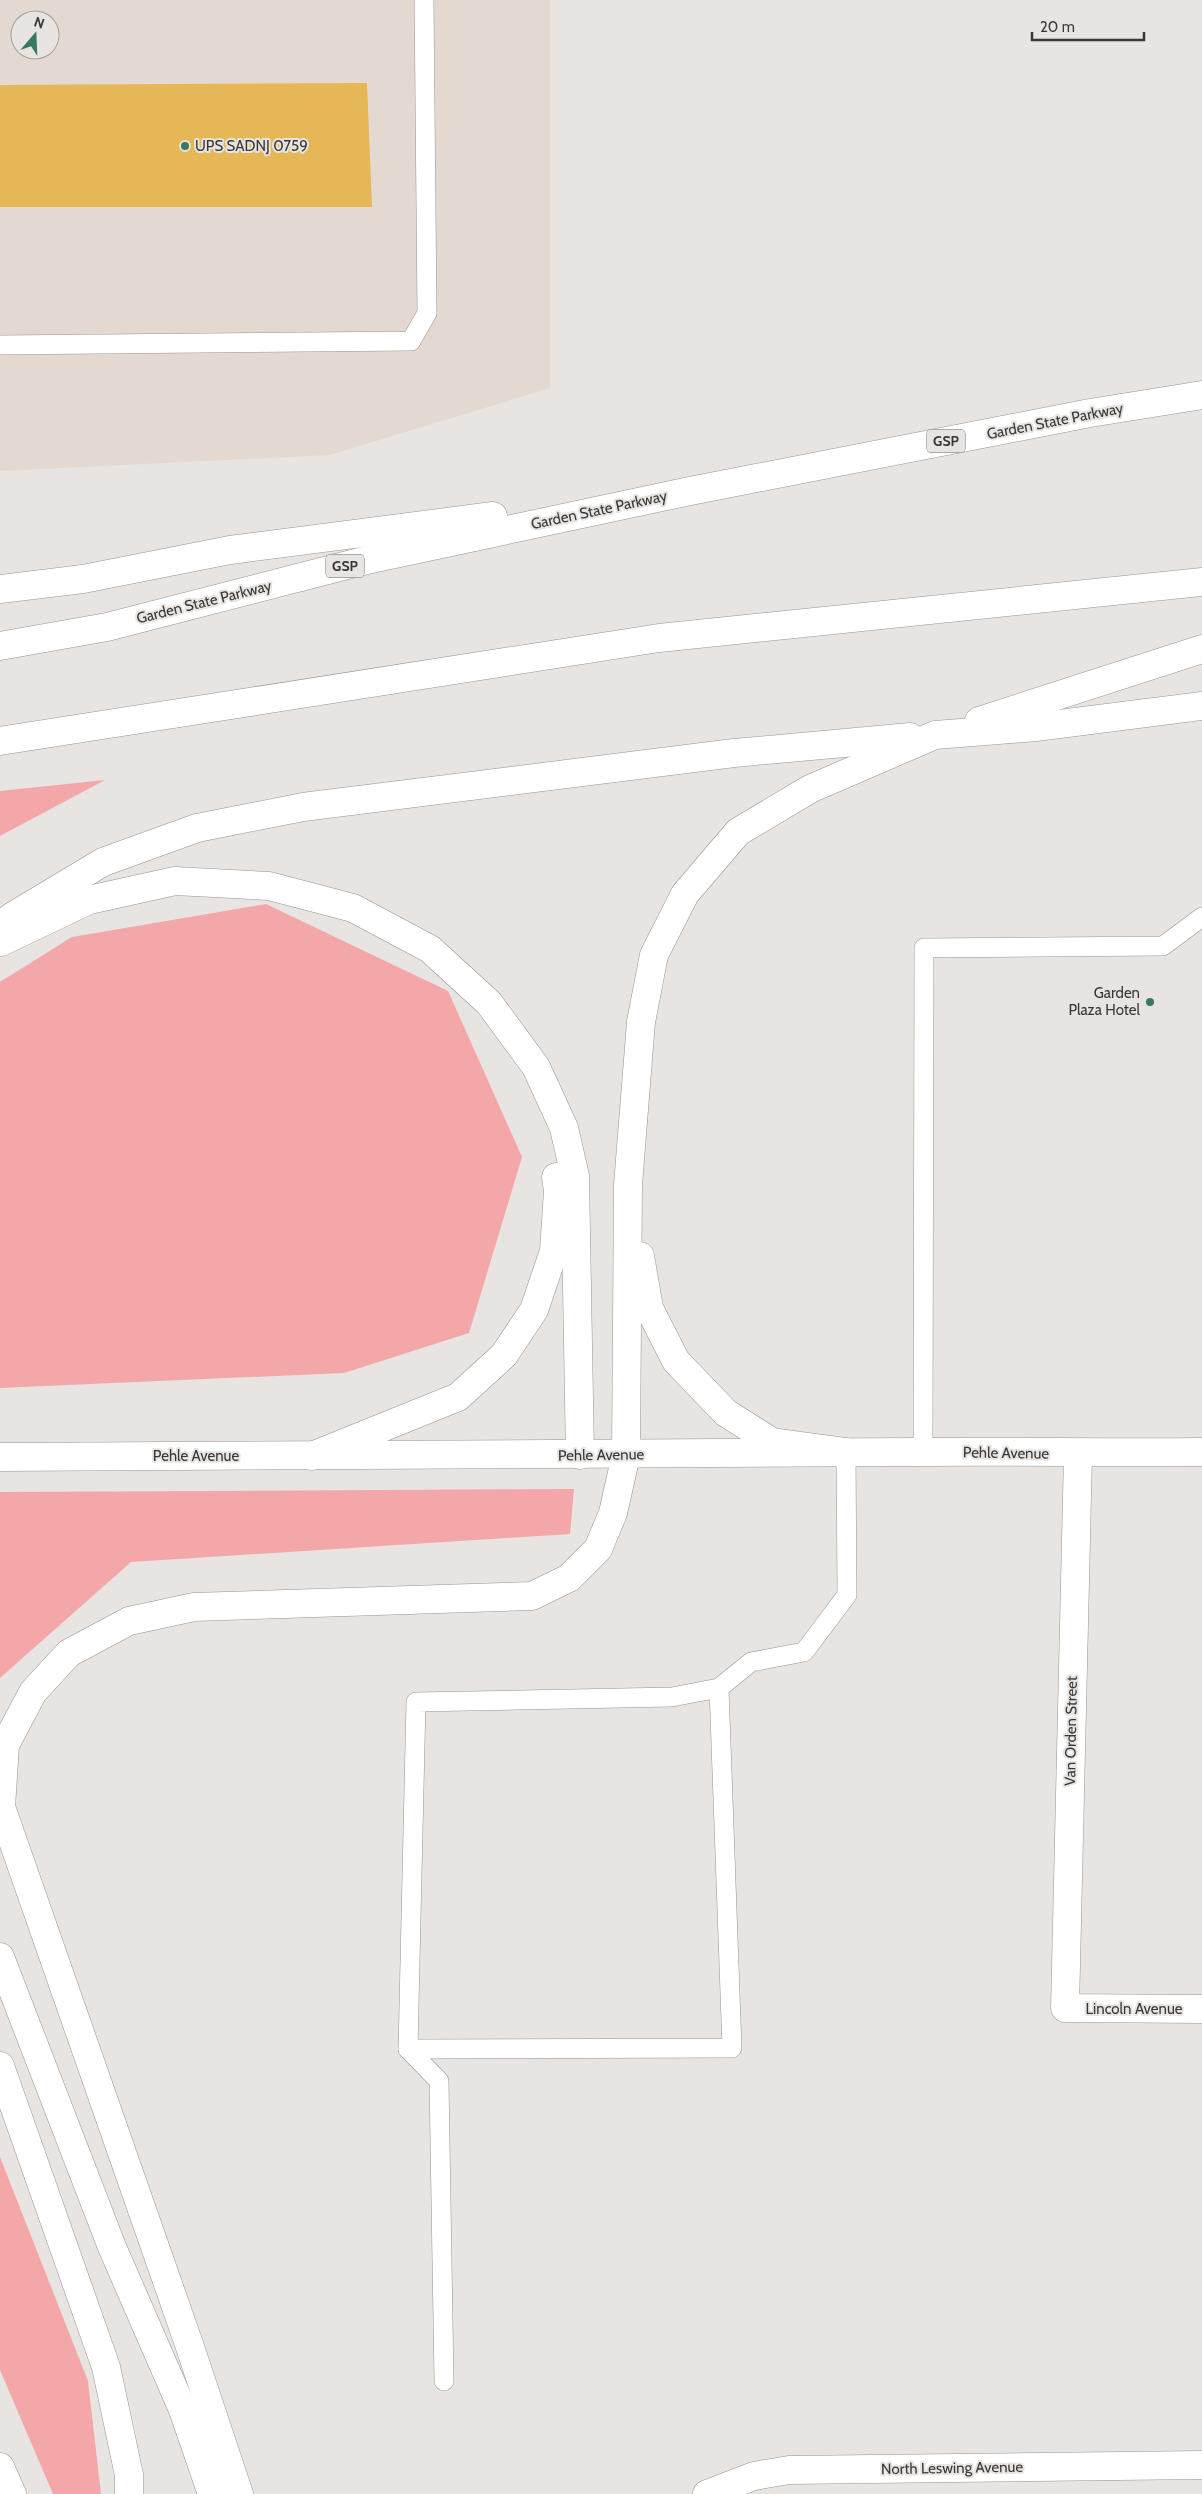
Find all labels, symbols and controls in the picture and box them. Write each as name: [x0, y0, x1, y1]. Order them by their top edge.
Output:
north arrow: [10, 10, 60, 60]
scale bar: [1032, 10, 1144, 42]
text: N: [32, 13, 47, 33]
text: 20 m: [1040, 18, 1075, 36]
place label: UPS SADNJ 0759: [195, 137, 308, 155]
marker: UPS SADNJ 0759: [179, 140, 191, 152]
street label: Garden State Parkway: [985, 399, 1125, 443]
road number: GSP: [927, 430, 965, 452]
street label: Garden State Parkway: [529, 487, 669, 533]
road number: GSP: [326, 554, 364, 578]
street label: Garden State Parkway: [135, 576, 274, 627]
place label: Garden Plaza Hotel: [1068, 984, 1140, 1019]
marker: Garden Plaza Hotel: [1144, 996, 1156, 1008]
street label: Pehle Avenue: [963, 1443, 1050, 1463]
street label: Pehle Avenue: [558, 1445, 645, 1465]
street label: Pehle Avenue: [153, 1447, 239, 1465]
street label: Van Orden Street: [1061, 1676, 1081, 1786]
street label: Lincoln Avenue: [1086, 2000, 1183, 2018]
street label: North Leswing Avenue: [881, 2458, 1023, 2478]

